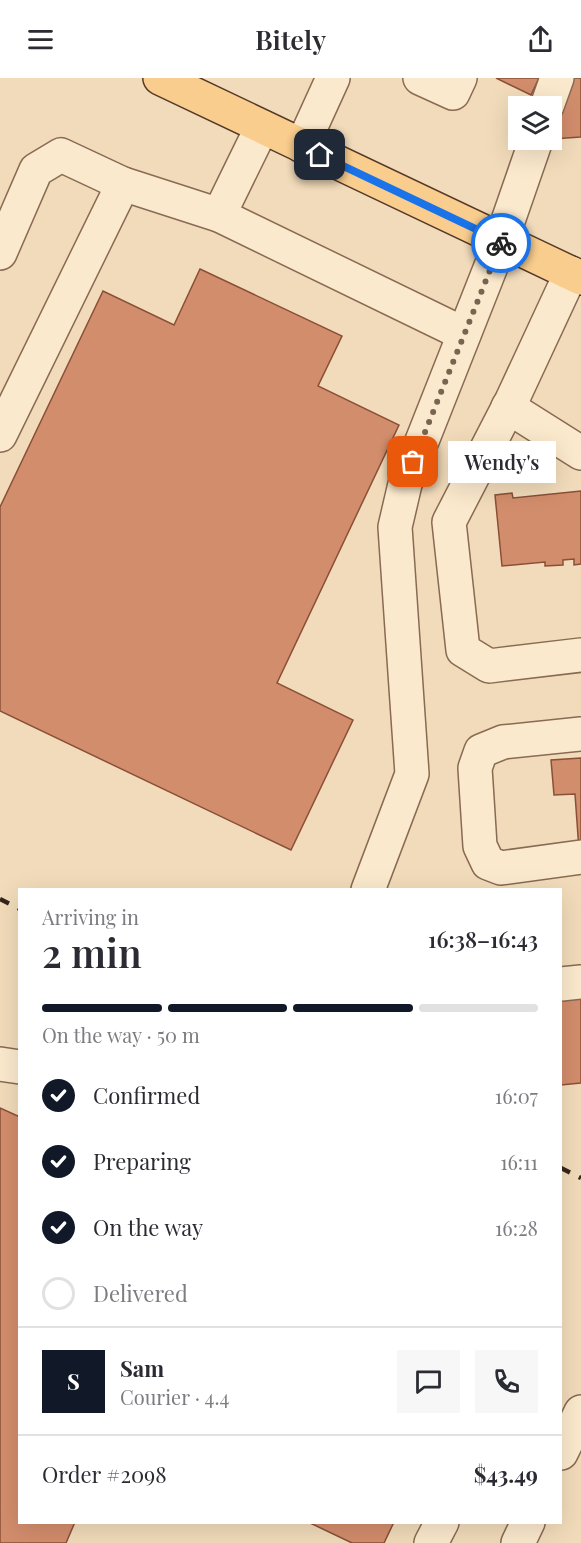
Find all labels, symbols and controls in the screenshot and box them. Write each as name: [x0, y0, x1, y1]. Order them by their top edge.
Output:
text: Bitely: [255, 21, 326, 57]
icon: menu: [24, 23, 57, 56]
icon: share: [524, 23, 557, 56]
map controls: [508, 96, 562, 150]
button: layers: [508, 96, 562, 150]
pin: [294, 129, 345, 180]
icon: home: [303, 138, 336, 171]
courier: [471, 213, 531, 273]
icon: bike: [485, 227, 518, 260]
pin: [387, 436, 438, 487]
callout: Wendy's: [449, 441, 557, 483]
icon: bag: [396, 445, 429, 478]
text: Wendy's: [465, 448, 539, 475]
text: Arriving in: [42, 903, 139, 930]
text: 16:38–16:43: [428, 924, 538, 954]
text: 2 min: [42, 926, 142, 978]
text: On the way · 50 m: [42, 1021, 200, 1048]
icon: check: [42, 1079, 75, 1112]
text: Confirmed: [93, 1080, 200, 1110]
text: 16:07: [495, 1082, 538, 1109]
icon: check: [42, 1145, 75, 1178]
text: Preparing: [93, 1146, 191, 1176]
text: 16:11: [500, 1148, 538, 1175]
icon: check: [42, 1211, 75, 1244]
text: On the way: [93, 1212, 203, 1242]
text: 16:28: [495, 1214, 538, 1241]
text: Delivered: [93, 1278, 188, 1308]
button: chat: [397, 1350, 460, 1413]
button: phone: [475, 1350, 538, 1413]
text: Sam: [120, 1353, 164, 1383]
text: S: [67, 1366, 80, 1396]
text: Courier · 4.4: [120, 1383, 229, 1410]
text: Order #2098: [42, 1459, 167, 1489]
text: $43.49: [474, 1459, 538, 1489]

